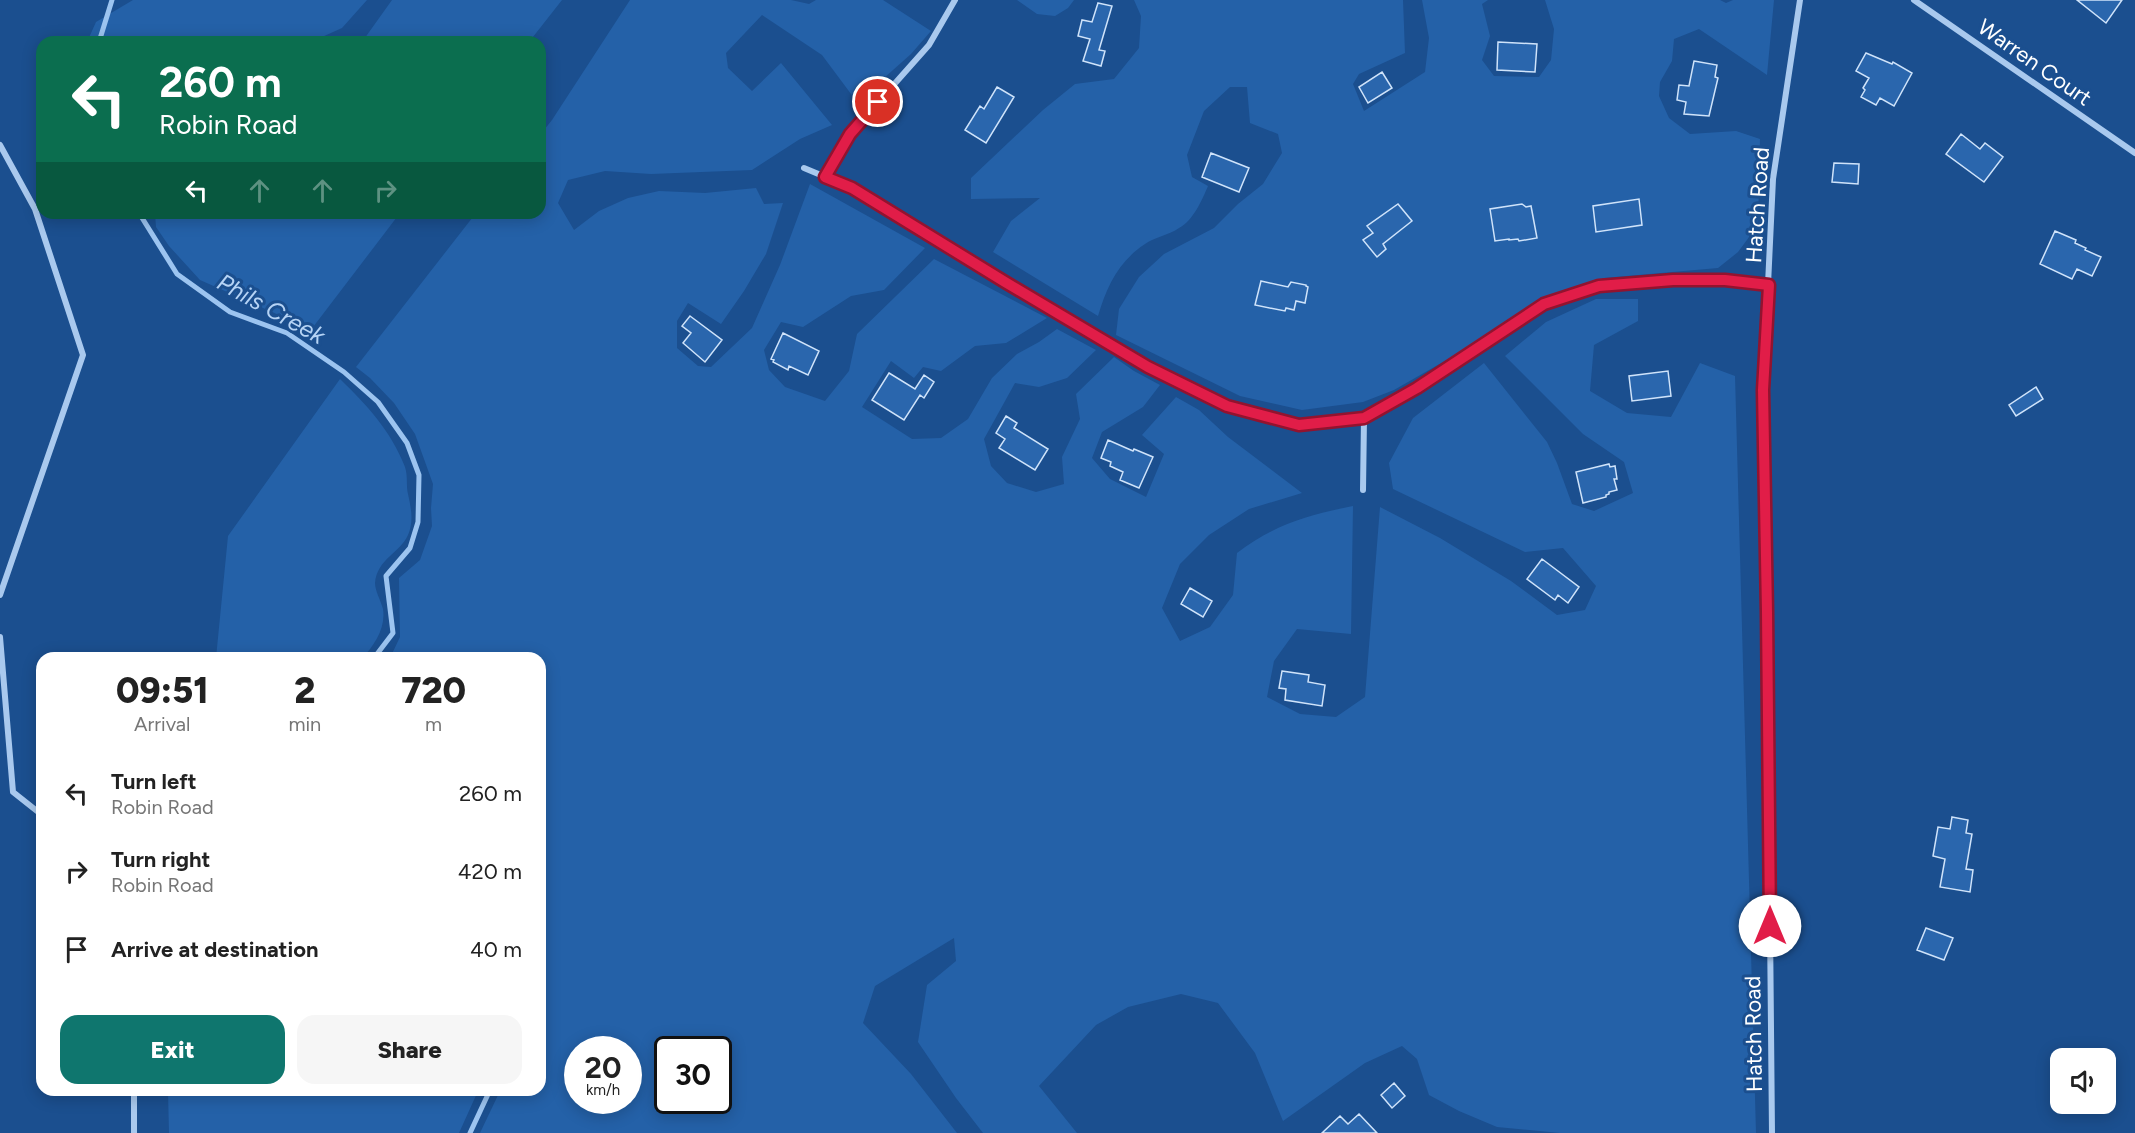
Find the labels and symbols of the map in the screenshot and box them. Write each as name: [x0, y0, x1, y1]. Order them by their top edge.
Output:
street label: Warren Court: [1973, 13, 2097, 112]
pin: [852, 76, 903, 127]
street label: Hatch Road: [1740, 146, 1775, 264]
water label: Phils Creek: [212, 267, 331, 351]
position arrow: [1738, 894, 1802, 958]
street label: Hatch Road: [1739, 976, 1768, 1092]
speed limit sign: 30: [654, 1036, 732, 1114]

